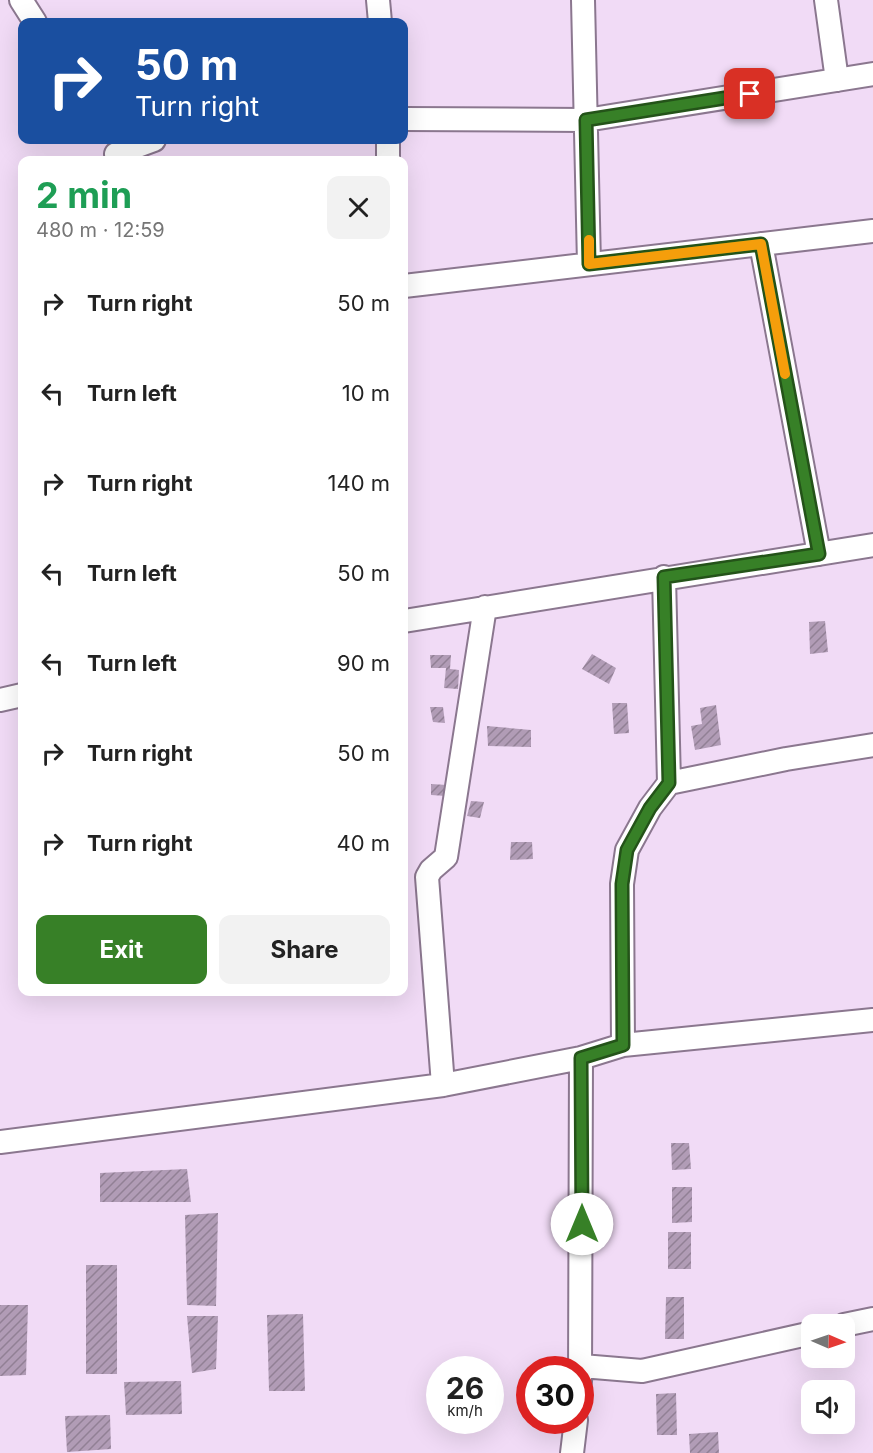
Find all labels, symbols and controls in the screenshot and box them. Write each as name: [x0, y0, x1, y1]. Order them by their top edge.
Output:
text: 50 m: [135, 39, 238, 90]
icon: right: [36, 42, 114, 120]
pin: [724, 68, 775, 119]
icon: arrive: [733, 77, 766, 110]
text: Turn right: [135, 90, 259, 123]
text: 2 min: [36, 173, 132, 217]
button: close: [327, 176, 390, 239]
text: 480 m · 12:59: [36, 218, 165, 242]
icon: right: [36, 287, 69, 320]
text: Turn right: [87, 290, 193, 316]
text: 50 m: [337, 290, 390, 316]
icon: left: [36, 377, 69, 410]
text: Turn left: [87, 380, 177, 406]
text: 10 m: [342, 380, 390, 406]
icon: right: [36, 467, 69, 500]
text: Turn right: [87, 470, 193, 496]
text: 140 m: [328, 470, 390, 496]
icon: left: [36, 557, 69, 590]
text: Turn left: [87, 560, 177, 586]
text: 50 m: [337, 560, 390, 586]
icon: left: [36, 647, 69, 680]
text: Turn left: [87, 650, 177, 676]
text: 90 m: [337, 650, 390, 676]
icon: right: [36, 737, 69, 770]
text: Turn right: [87, 740, 193, 766]
text: 50 m: [337, 740, 390, 766]
icon: right: [36, 827, 69, 860]
text: Turn right: [87, 830, 193, 856]
text: 40 m: [336, 830, 390, 856]
button: Exit: [36, 915, 207, 984]
button: Share: [219, 915, 390, 984]
position arrow: [550, 1192, 614, 1256]
north arrow: [801, 1314, 855, 1368]
map controls: [801, 1314, 855, 1434]
speed limit sign: 30: [516, 1356, 594, 1434]
text: 26: [446, 1370, 484, 1406]
button: sound: [801, 1380, 855, 1434]
text: km/h: [447, 1401, 483, 1420]

